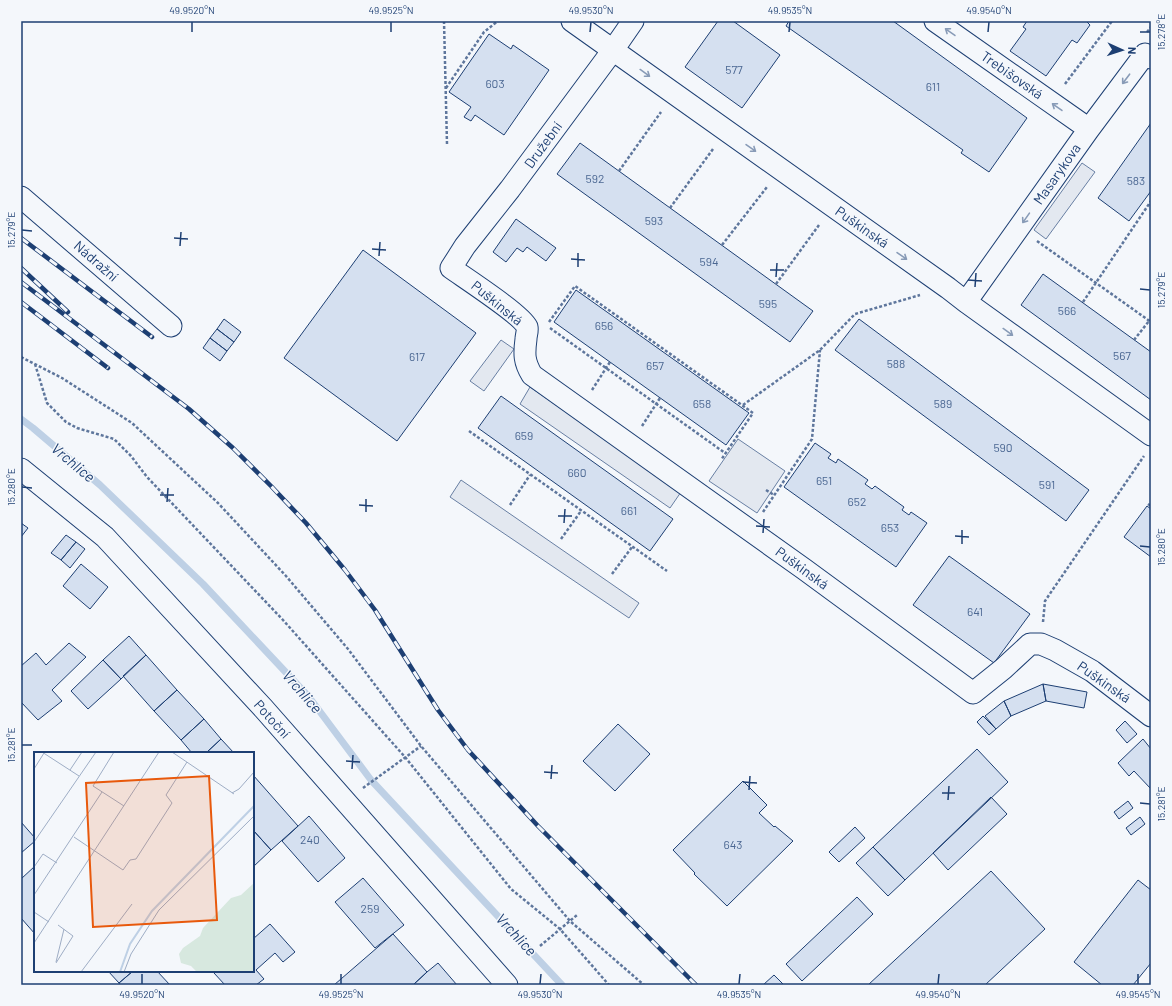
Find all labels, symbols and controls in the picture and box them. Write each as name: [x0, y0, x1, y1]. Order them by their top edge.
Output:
text: 49.9520°N: [169, 4, 215, 16]
text: 49.9525°N: [369, 4, 413, 16]
text: 49.9530°N: [568, 4, 614, 16]
text: 49.9535°N: [768, 4, 812, 16]
text: 49.9540°N: [966, 4, 1012, 16]
text: 15.278°E: [1155, 14, 1167, 50]
one-way arrow: [945, 28, 956, 36]
north arrow: [1102, 30, 1142, 70]
street label: Trebišovská: [978, 47, 1047, 102]
text: N: [1126, 47, 1139, 55]
house number: 577: [725, 62, 743, 76]
one-way arrow: [639, 69, 650, 77]
one-way arrow: [1122, 73, 1130, 84]
house number: 603: [485, 76, 505, 90]
house number: 611: [926, 79, 940, 93]
one-way arrow: [1052, 103, 1063, 111]
street label: Družební: [520, 118, 565, 171]
street label: Masarykova: [1029, 140, 1084, 208]
one-way arrow: [745, 144, 756, 152]
house number: 592: [586, 171, 604, 185]
house number: 583: [1127, 173, 1145, 187]
street label: Puškinská: [832, 202, 892, 251]
text: 15.279°E: [5, 212, 17, 248]
one-way arrow: [1022, 212, 1030, 223]
house number: 593: [645, 213, 663, 227]
street label: Nádražní: [71, 237, 122, 284]
one-way arrow: [897, 252, 908, 260]
house number: 594: [699, 254, 719, 268]
text: 15.279°E: [1155, 272, 1167, 308]
street label: Puškinská: [468, 277, 527, 329]
house number: 595: [759, 296, 777, 310]
house number: 566: [1058, 303, 1076, 317]
house number: 656: [595, 318, 613, 332]
one-way arrow: [1002, 328, 1013, 336]
house number: 567: [1113, 348, 1131, 362]
house number: 617: [409, 349, 425, 363]
house number: 588: [887, 356, 905, 370]
house number: 657: [646, 358, 664, 372]
house number: 658: [693, 396, 711, 410]
house number: 589: [934, 396, 952, 410]
house number: 659: [515, 428, 533, 442]
water label: Vrchlice: [48, 439, 99, 486]
house number: 590: [993, 440, 1013, 454]
house number: 660: [567, 465, 587, 479]
text: 15.280°E: [5, 468, 17, 506]
house number: 651: [816, 473, 832, 487]
house number: 591: [1039, 477, 1055, 491]
house number: 652: [848, 494, 866, 508]
house number: 661: [621, 503, 637, 517]
house number: 653: [881, 520, 899, 534]
text: 15.280°E: [1155, 528, 1167, 566]
street label: Puškinská: [772, 543, 832, 593]
house number: 641: [967, 604, 983, 618]
street label: Puškinská: [1074, 657, 1134, 706]
water label: Vrchlice: [279, 666, 327, 717]
street label: Potoční: [251, 696, 294, 741]
text: 15.281°E: [5, 727, 17, 763]
inset map: [34, 752, 254, 972]
text: 15.281°E: [1155, 786, 1167, 822]
house number: 240: [300, 832, 320, 846]
house number: 643: [724, 837, 742, 851]
house number: 259: [361, 901, 379, 915]
water label: Vrchlice: [493, 909, 541, 959]
text: 49.9520°N: [119, 988, 165, 1000]
text: 49.9525°N: [319, 988, 363, 1000]
text: 49.9530°N: [517, 988, 563, 1000]
text: 49.9535°N: [717, 988, 761, 1000]
text: 49.9540°N: [915, 988, 961, 1000]
text: 49.9545°N: [1115, 988, 1161, 1000]

